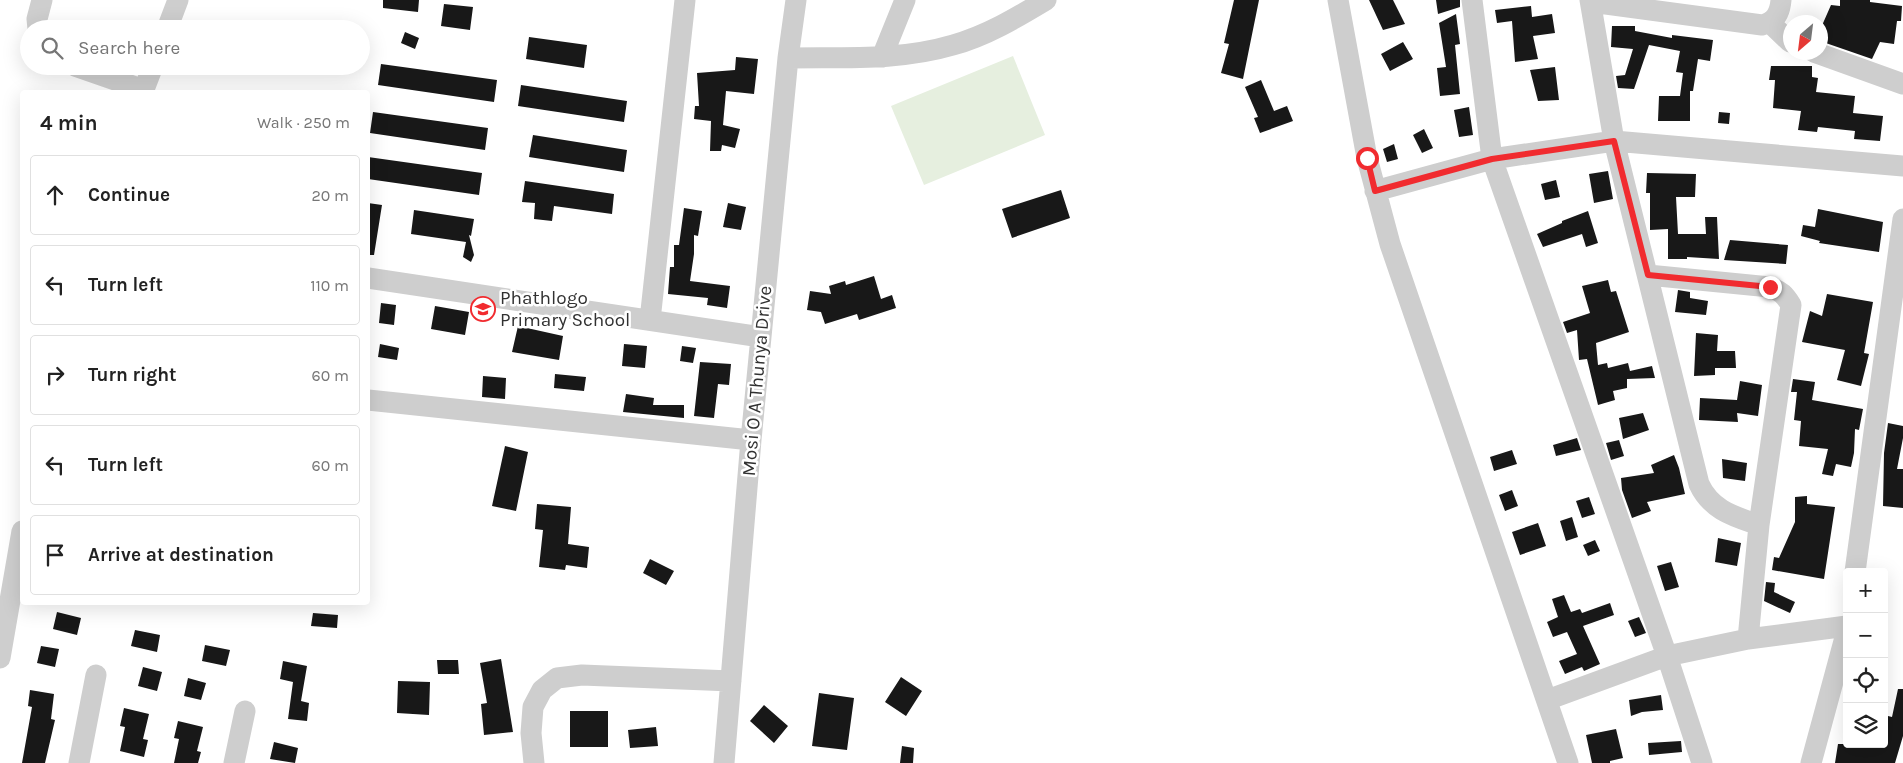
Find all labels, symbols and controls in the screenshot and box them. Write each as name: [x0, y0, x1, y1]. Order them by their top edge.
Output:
north arrow: [1783, 15, 1828, 60]
search box: [20, 20, 370, 75]
icon: search: [38, 34, 66, 62]
text: Search here: [78, 37, 180, 59]
text: 4 min: [40, 111, 98, 135]
text: Walk · 250 m: [257, 113, 350, 132]
route start: [1356, 147, 1379, 170]
icon: ahead: [41, 181, 69, 209]
text: Continue: [88, 184, 170, 206]
text: 20 m: [311, 186, 349, 205]
icon: left: [41, 271, 69, 299]
text: Turn left: [88, 274, 163, 296]
text: 110 m: [310, 276, 349, 295]
route end: [1759, 276, 1782, 299]
street label: Mosi O A Thunya Drive: [738, 285, 776, 477]
place label: Phathlogo Primary School: [500, 287, 630, 331]
school or university icon: Phathlogo Primary School: [470, 296, 496, 322]
icon: right: [41, 361, 69, 389]
text: Turn right: [88, 364, 177, 386]
text: 60 m: [312, 366, 349, 385]
icon: left: [41, 451, 69, 479]
text: Turn left: [88, 454, 163, 476]
text: 60 m: [312, 456, 349, 475]
icon: arrive: [41, 541, 69, 569]
text: Arrive at destination: [88, 544, 274, 566]
map controls: [1843, 568, 1888, 748]
button: +: [1843, 568, 1888, 613]
button: −: [1843, 613, 1888, 658]
button: locate: [1843, 658, 1888, 703]
button: layers: [1843, 703, 1888, 748]

